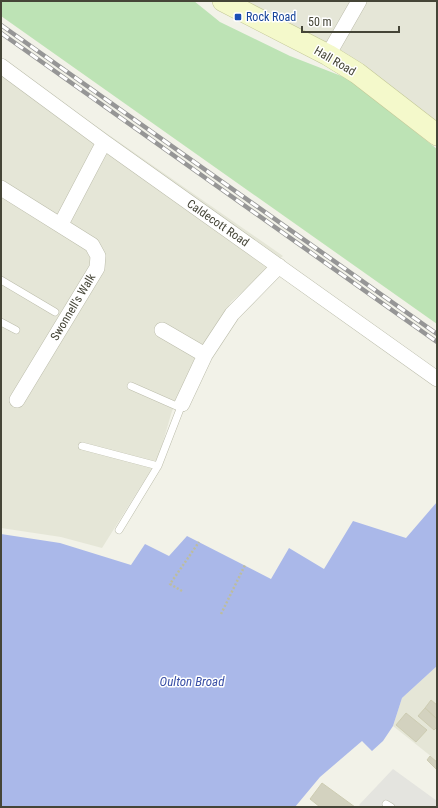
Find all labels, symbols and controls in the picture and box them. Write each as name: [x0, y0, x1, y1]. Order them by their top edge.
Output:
scale bar: [302, 8, 399, 34]
place label: Rock Road: [246, 10, 296, 24]
marker: Rock Road: [233, 12, 243, 22]
text: 50 m: [308, 15, 332, 29]
street label: Hall Road: [312, 44, 358, 78]
street label: Caldecott Road: [184, 197, 252, 250]
street label: Swonnell's Walk: [48, 271, 99, 343]
water label: Oulton Broad: [160, 674, 225, 689]

